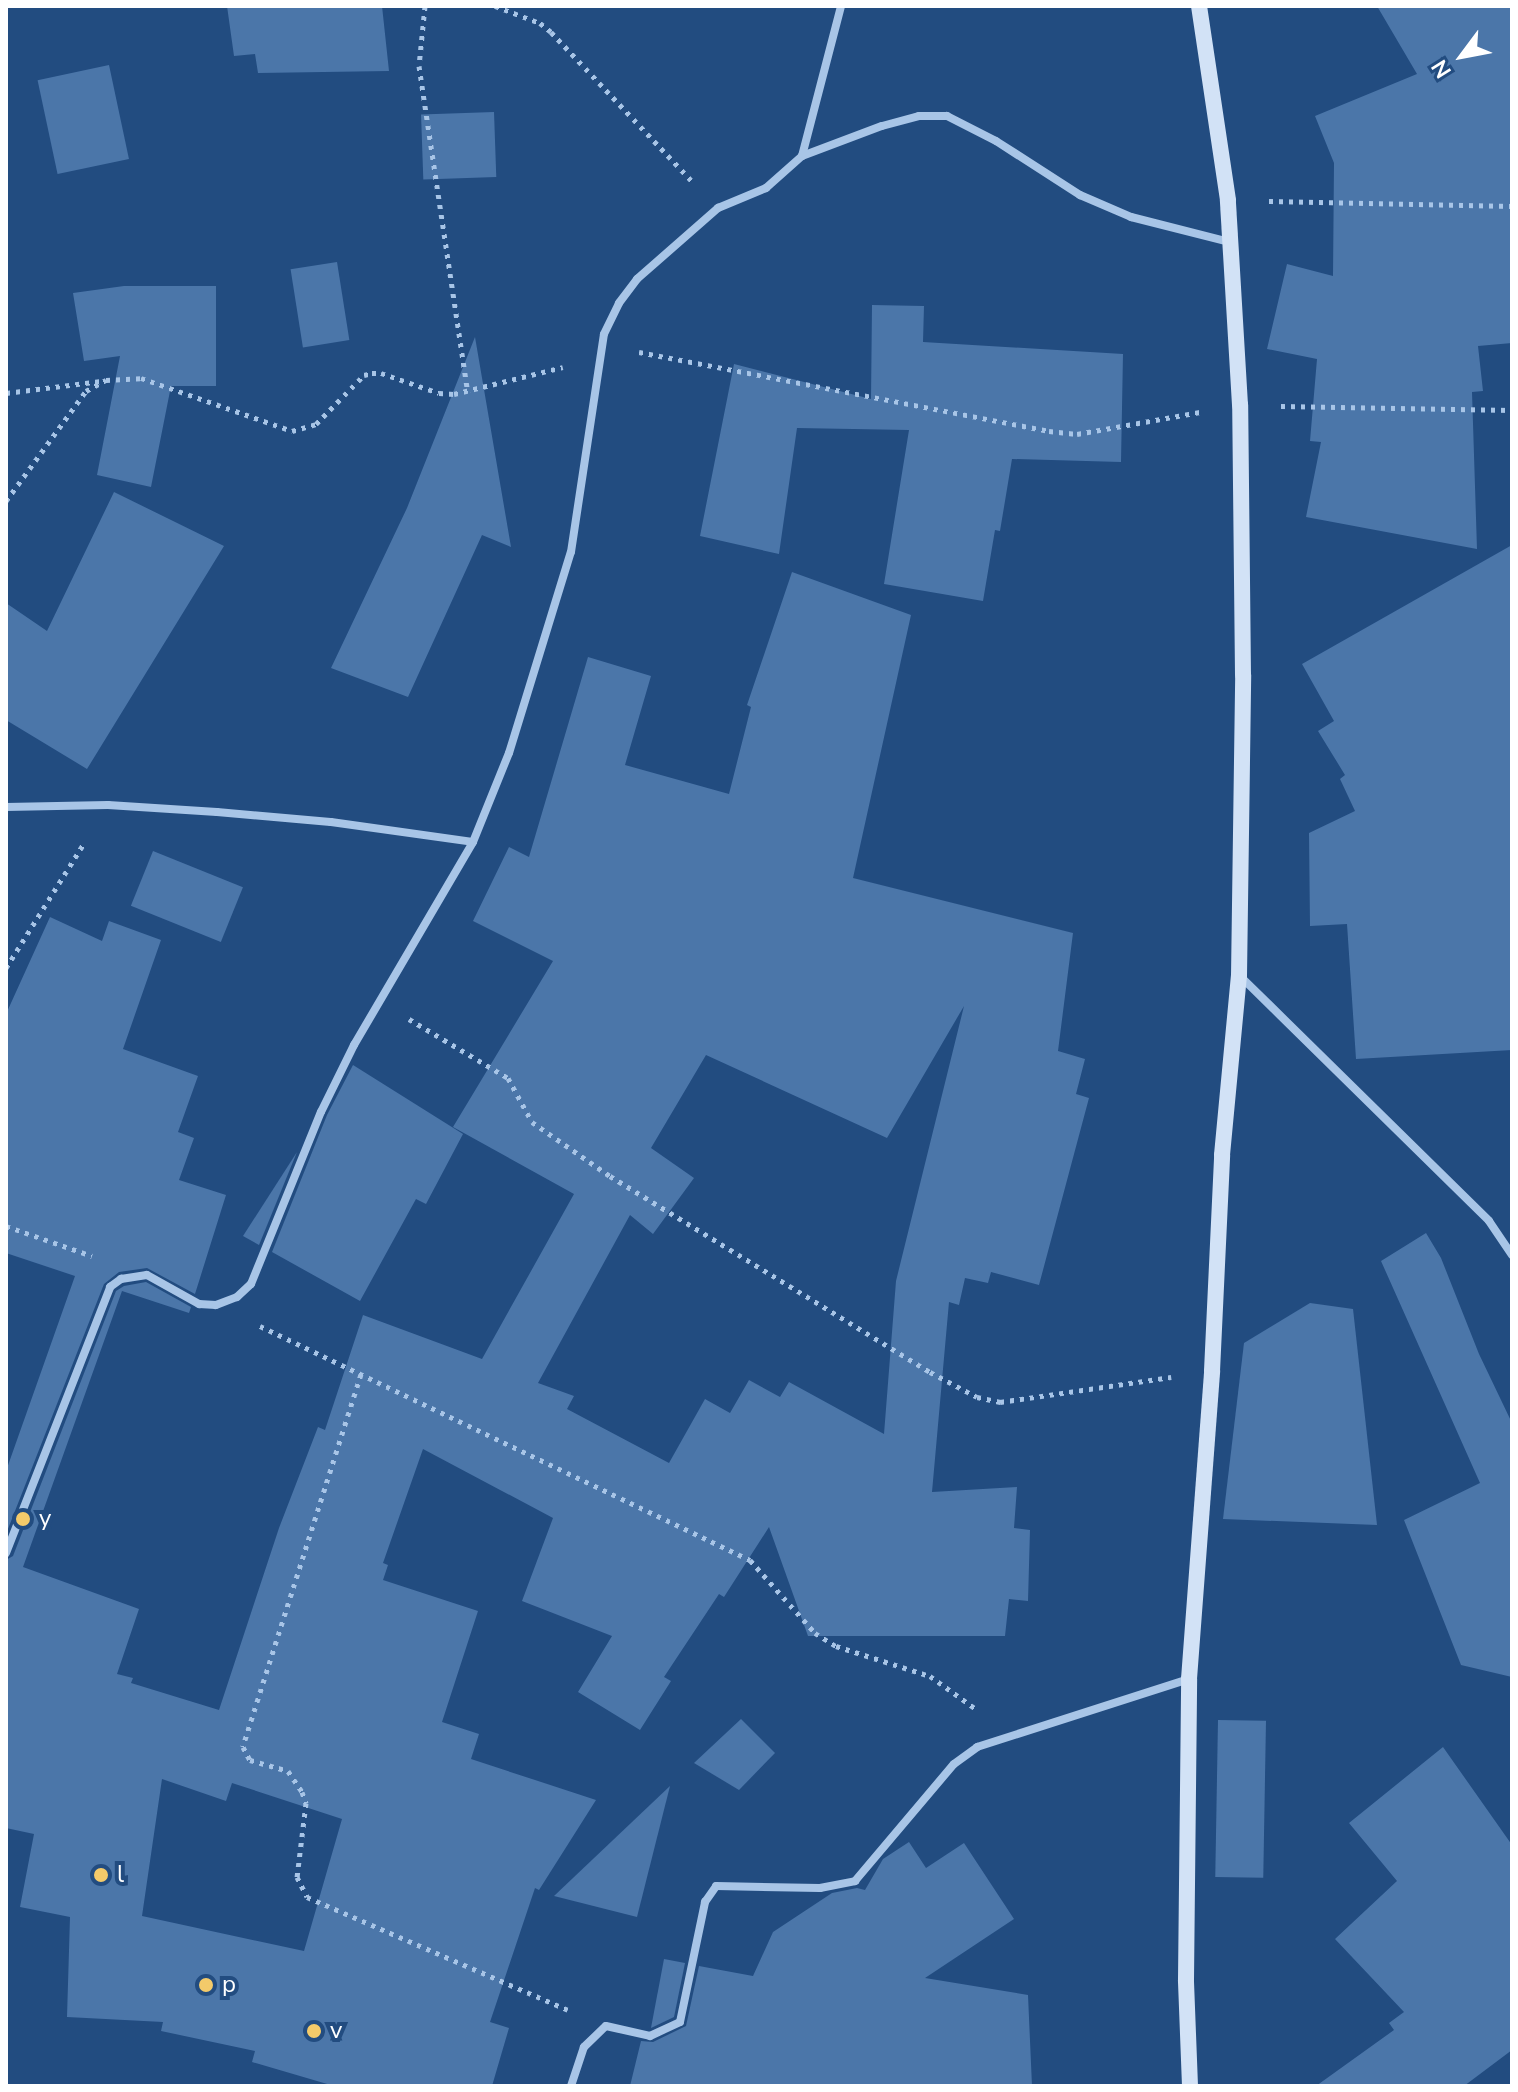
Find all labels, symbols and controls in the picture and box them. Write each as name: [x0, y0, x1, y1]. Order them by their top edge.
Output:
north arrow: [1422, 16, 1502, 96]
text: N: [1425, 54, 1459, 84]
place label: y: [39, 1505, 51, 1533]
marker: y: [14, 1510, 32, 1528]
place label: l: [117, 1861, 124, 1889]
marker: l: [92, 1866, 110, 1884]
place label: p: [222, 1971, 236, 1999]
marker: p: [197, 1976, 215, 1994]
place label: v: [330, 2017, 342, 2045]
marker: v: [305, 2022, 323, 2040]

